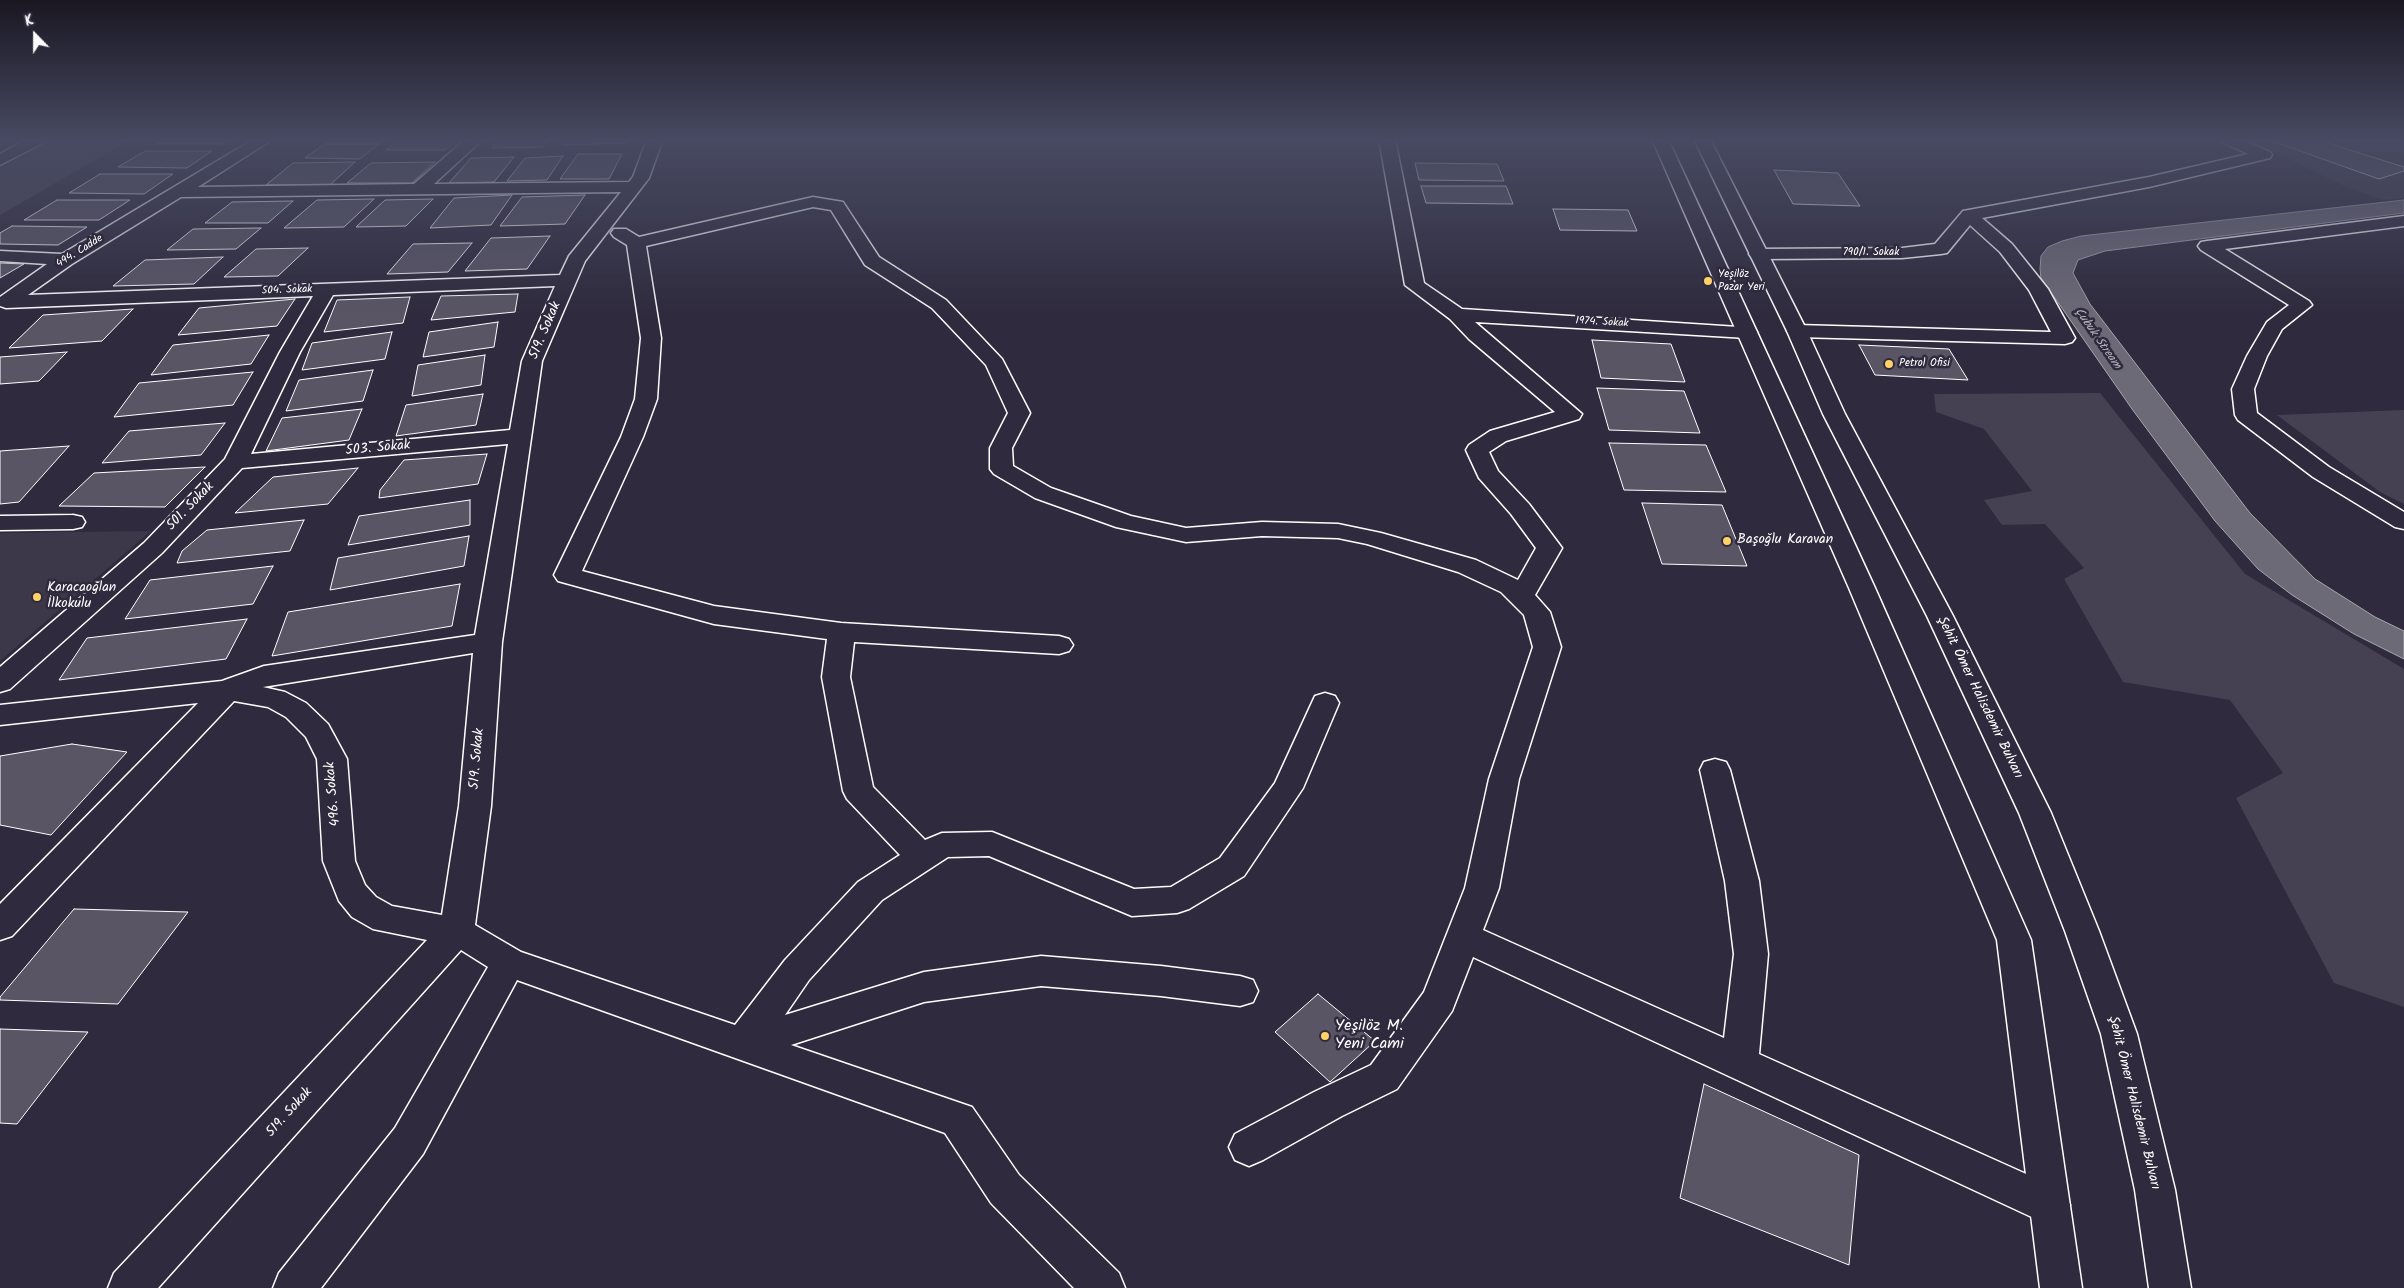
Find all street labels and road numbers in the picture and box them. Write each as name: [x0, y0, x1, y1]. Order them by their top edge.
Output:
street label: 494. Cadde: [54, 233, 106, 271]
street label: 790/1. Sokak: [1843, 246, 1899, 260]
street label: 504. Sokak: [261, 284, 313, 298]
street label: 519. Sokak: [526, 300, 566, 362]
street label: 1974. Sokak: [1575, 315, 1629, 331]
street label: 503. Sokak: [345, 438, 411, 460]
street label: 501. Sokak: [164, 479, 218, 535]
street label: Şehit Ömer Halisdemir Bulvarı: [1932, 614, 2026, 782]
street label: 519. Sokak: [467, 728, 489, 790]
street label: 496. Sokak: [323, 761, 345, 827]
street label: Şehit Ömer Halisdemir Bulvarı: [2103, 1014, 2163, 1192]
street label: 519. Sokak: [263, 1085, 317, 1141]

